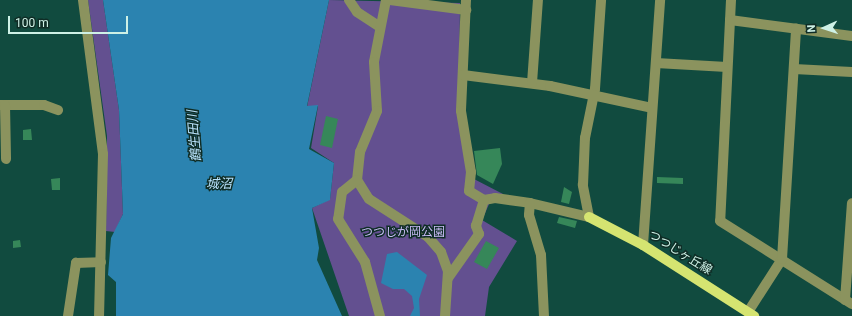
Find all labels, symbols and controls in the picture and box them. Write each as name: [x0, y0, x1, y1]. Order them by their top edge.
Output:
scale bar: [10, 8, 130, 34]
north arrow: [804, 8, 844, 48]
text: 100 m: [15, 16, 49, 30]
text: N: [805, 24, 818, 33]
water label: 鶴生田川: [185, 109, 205, 163]
water label: 城沼: [206, 176, 232, 192]
park label: つつじが岡公園: [361, 226, 445, 240]
street label: つつじヶ丘線: [646, 228, 714, 278]

